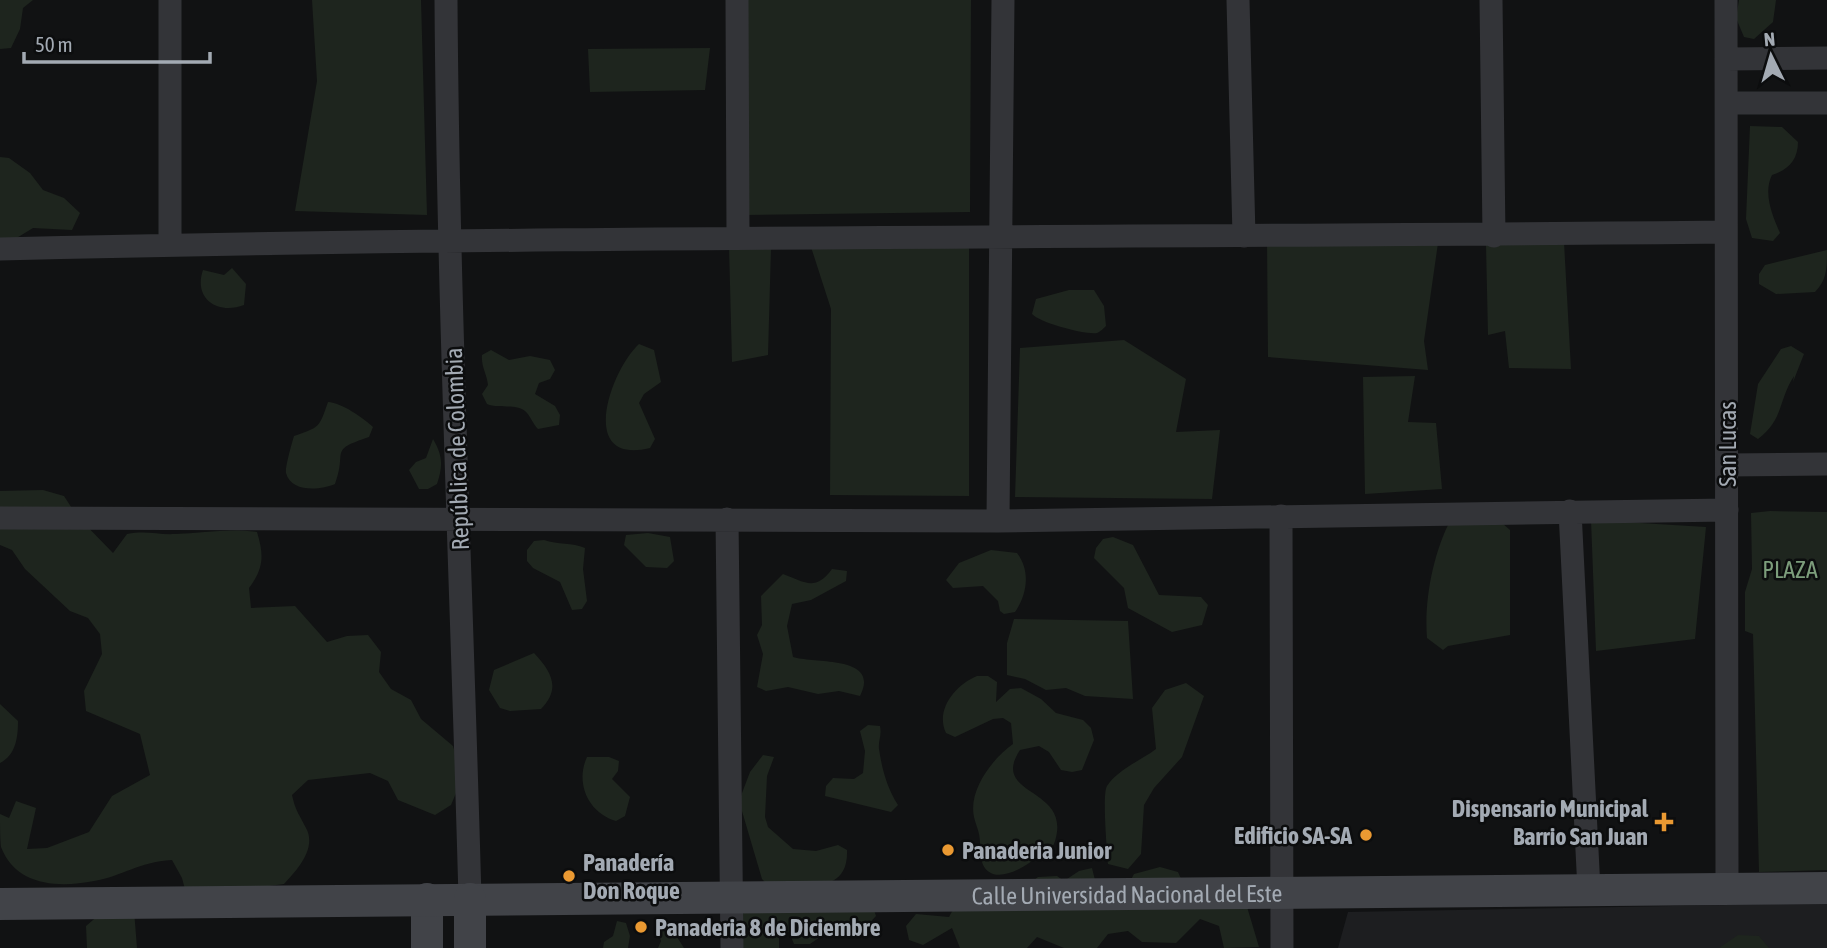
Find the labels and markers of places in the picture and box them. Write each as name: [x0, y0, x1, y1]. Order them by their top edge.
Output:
place label: Dispensario Municipal Barrio San Juan: [1452, 795, 1649, 850]
marker: Dispensario Municipal Barrio San Juan: [1654, 812, 1674, 832]
place label: Edificio SA-SA: [1234, 822, 1352, 849]
marker: Edificio SA-SA: [1358, 827, 1374, 843]
place label: Panaderia Junior: [962, 837, 1112, 864]
marker: Panaderia Junior: [940, 842, 956, 858]
place label: Panadería Don Roque: [583, 849, 680, 904]
marker: Panadería Don Roque: [561, 868, 577, 884]
place label: Panaderia 8 de Diciembre: [655, 914, 881, 941]
marker: Panaderia 8 de Diciembre: [633, 919, 649, 935]

